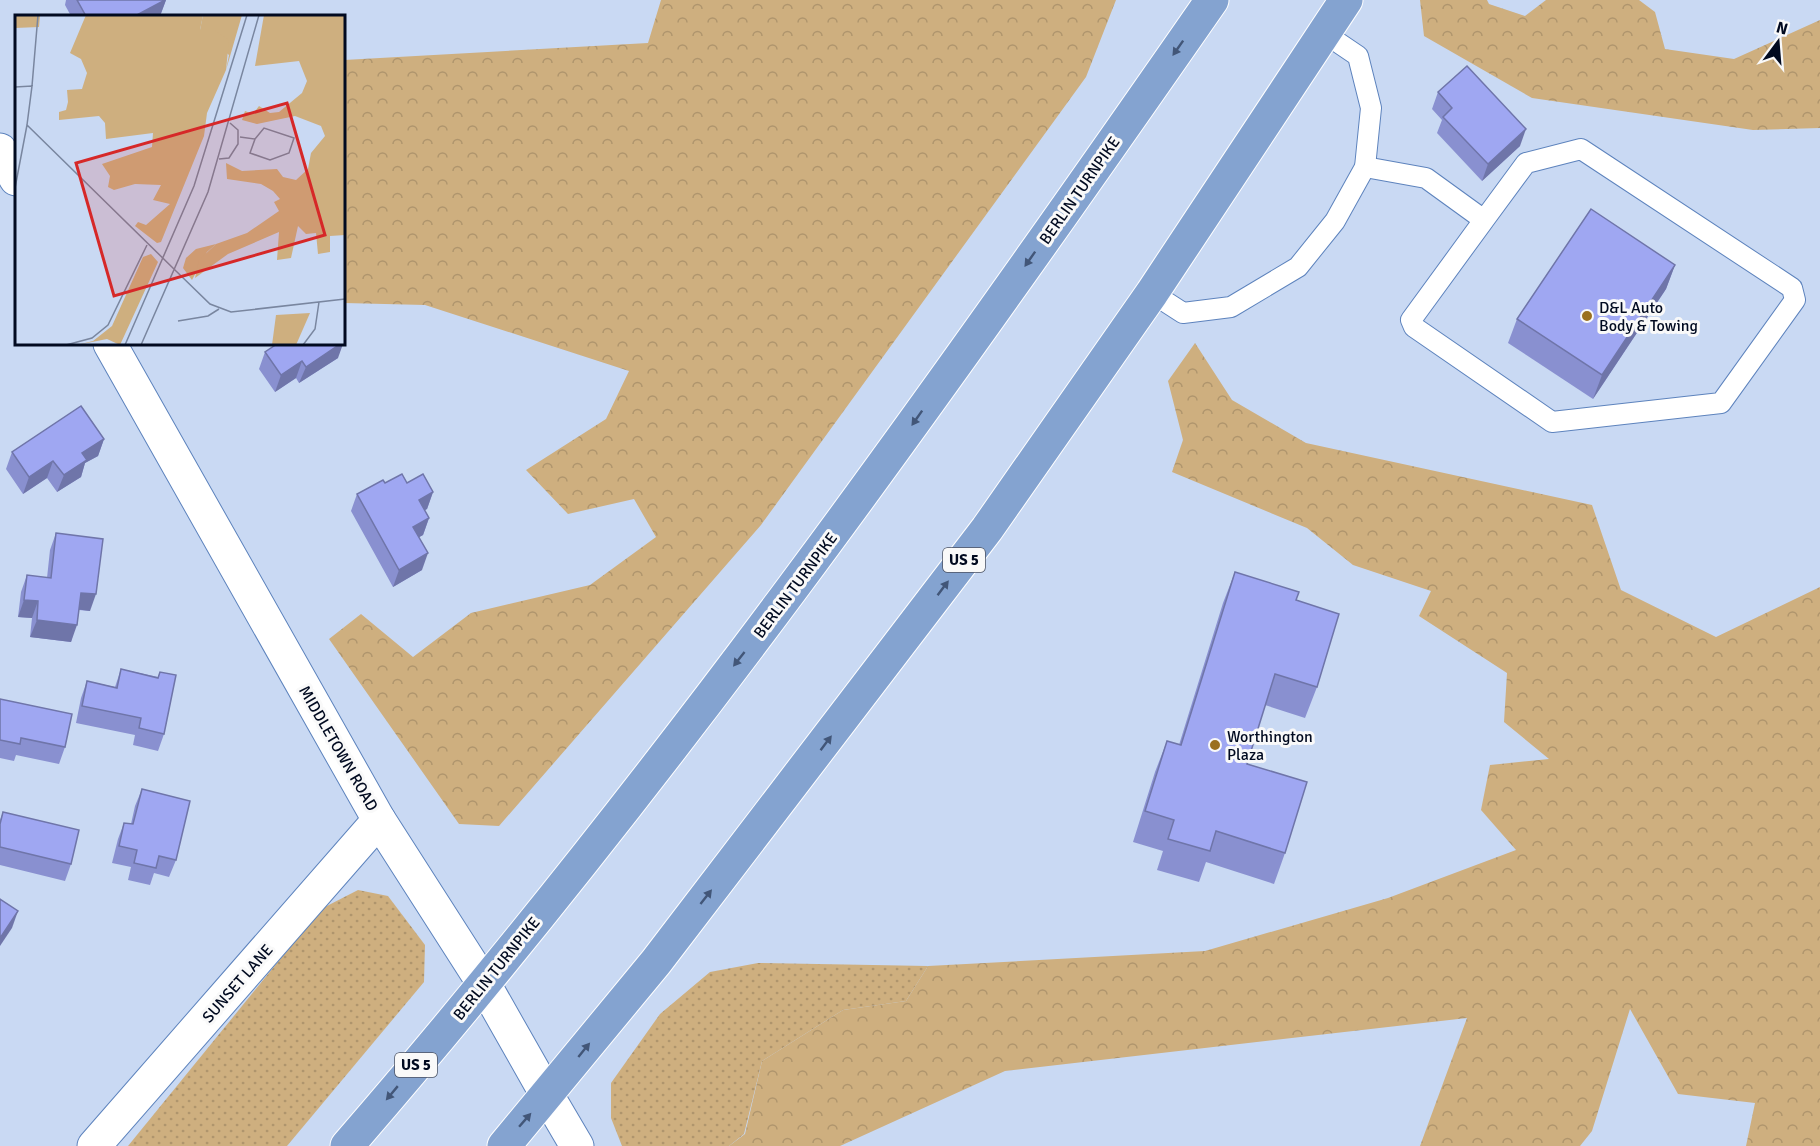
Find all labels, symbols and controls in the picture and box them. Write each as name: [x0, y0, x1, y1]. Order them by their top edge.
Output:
north arrow: [1748, 12, 1808, 72]
inset map: [15, 15, 345, 345]
text: N: [1774, 17, 1790, 40]
one-way arrow: [1173, 40, 1184, 56]
street label: BERLIN TURNPIKE: [1035, 133, 1124, 248]
one-way arrow: [1024, 251, 1036, 267]
place label: D&L Auto Body & Towing: [1599, 298, 1698, 336]
marker: D&L Auto Body & Towing: [1580, 309, 1594, 323]
one-way arrow: [912, 410, 923, 426]
street label: BERLIN TURNPIKE: [750, 529, 842, 642]
road number: US 5: [943, 548, 985, 572]
one-way arrow: [937, 580, 949, 595]
one-way arrow: [733, 652, 745, 667]
street label: MIDDLETOWN ROAD: [294, 682, 382, 815]
place label: Worthington Plaza: [1227, 727, 1313, 765]
one-way arrow: [819, 735, 832, 751]
marker: Worthington Plaza: [1208, 738, 1222, 752]
one-way arrow: [700, 890, 712, 905]
street label: BERLIN TURNPIKE: [449, 913, 545, 1024]
street label: SUNSET LANE: [198, 940, 277, 1027]
one-way arrow: [578, 1042, 590, 1057]
road number: US 5: [395, 1053, 437, 1077]
one-way arrow: [386, 1085, 399, 1101]
one-way arrow: [519, 1112, 532, 1128]

